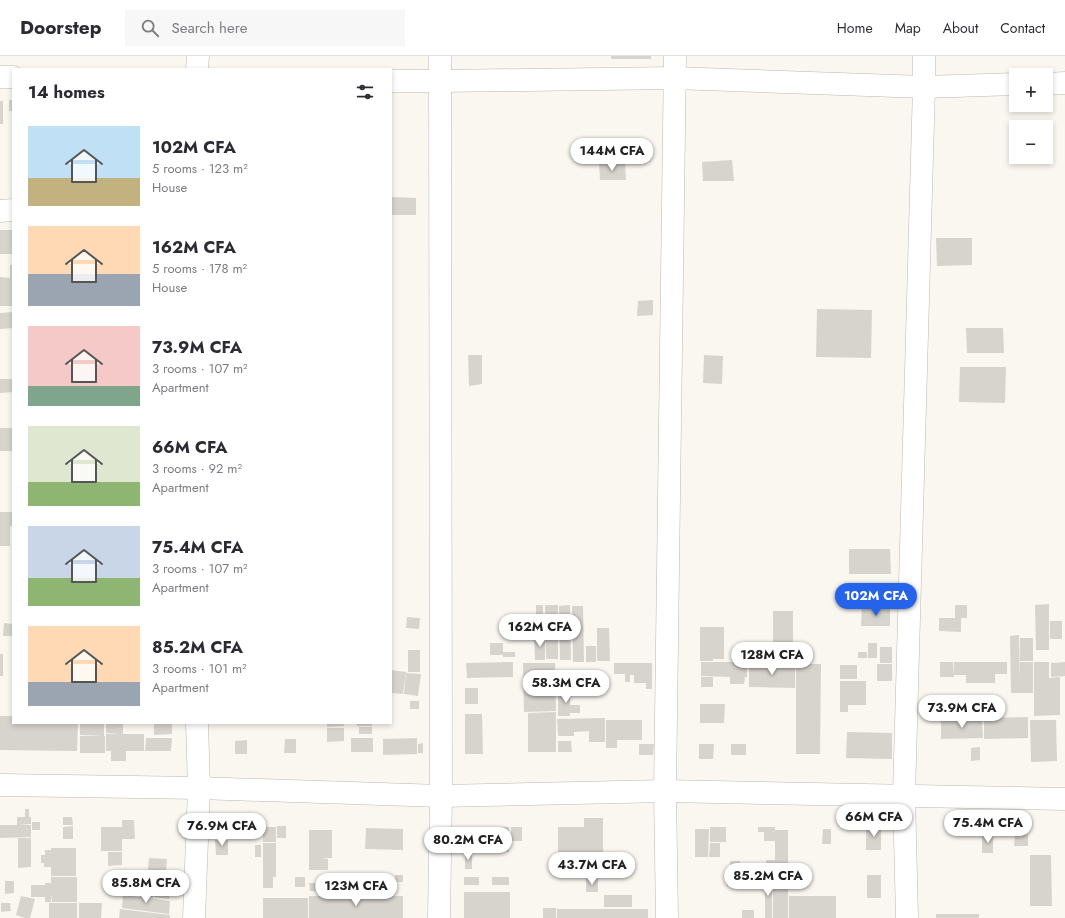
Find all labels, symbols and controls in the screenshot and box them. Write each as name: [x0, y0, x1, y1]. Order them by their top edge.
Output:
search box: [125, 10, 405, 46]
text: Doorstep: [20, 14, 101, 41]
icon: search: [139, 17, 161, 39]
text: Search here: [171, 17, 247, 39]
text: Home: [837, 18, 873, 38]
text: Map: [895, 18, 921, 38]
text: About: [943, 18, 978, 38]
text: Contact: [1000, 18, 1045, 38]
map controls: [1009, 68, 1053, 164]
button: +: [1009, 68, 1053, 112]
text: 14 homes: [28, 80, 105, 104]
icon: filters: [354, 81, 376, 103]
button: −: [1009, 120, 1053, 164]
text: 102M CFA: [152, 135, 236, 159]
pin: 144M CFA: [571, 138, 653, 172]
text: 144M CFA: [579, 141, 645, 160]
icon: home: [60, 142, 108, 190]
text: 5 rooms · 123 m²: [152, 159, 248, 178]
text: House: [152, 178, 187, 197]
text: 162M CFA: [152, 235, 236, 259]
icon: home: [60, 242, 108, 290]
text: 5 rooms · 178 m²: [152, 259, 247, 278]
text: House: [152, 278, 187, 297]
text: 73.9M CFA: [152, 335, 242, 359]
icon: home: [60, 342, 108, 390]
text: 3 rooms · 107 m²: [152, 359, 248, 378]
text: Apartment: [152, 378, 209, 397]
text: 66M CFA: [152, 435, 228, 459]
icon: home: [60, 442, 108, 490]
text: 3 rooms · 92 m²: [152, 459, 242, 478]
text: Apartment: [152, 478, 209, 497]
text: 75.4M CFA: [152, 535, 243, 559]
icon: home: [60, 542, 108, 590]
text: 3 rooms · 107 m²: [152, 559, 248, 578]
text: Apartment: [152, 578, 209, 597]
pin: 102M CFA: [835, 583, 917, 617]
text: 102M CFA: [844, 586, 908, 605]
pin: 162M CFA: [499, 614, 581, 648]
text: 162M CFA: [508, 617, 572, 636]
text: 85.2M CFA: [152, 635, 243, 659]
icon: home: [60, 642, 108, 690]
pin: 128M CFA: [731, 642, 813, 676]
text: 128M CFA: [740, 645, 804, 664]
text: 3 rooms · 101 m²: [152, 659, 247, 678]
pin: 58.3M CFA: [520, 670, 612, 704]
text: 58.3M CFA: [531, 673, 601, 692]
text: Apartment: [152, 678, 209, 697]
pin: 73.9M CFA: [916, 695, 1008, 729]
text: 73.9M CFA: [927, 698, 997, 717]
pin: 66M CFA: [837, 804, 911, 838]
text: 66M CFA: [845, 807, 903, 826]
pin: 75.4M CFA: [942, 810, 1034, 844]
pin: 76.9M CFA: [176, 813, 268, 847]
text: 75.4M CFA: [953, 813, 1023, 832]
text: 76.9M CFA: [187, 816, 257, 835]
pin: 80.2M CFA: [422, 827, 514, 861]
text: 80.2M CFA: [433, 830, 503, 849]
pin: 43.7M CFA: [546, 852, 638, 886]
text: 43.7M CFA: [557, 855, 627, 874]
pin: 85.2M CFA: [722, 863, 814, 897]
text: 85.2M CFA: [733, 866, 803, 885]
pin: 85.8M CFA: [100, 870, 192, 904]
text: 85.8M CFA: [111, 873, 181, 892]
pin: 123M CFA: [315, 873, 397, 907]
text: 123M CFA: [324, 876, 388, 895]

